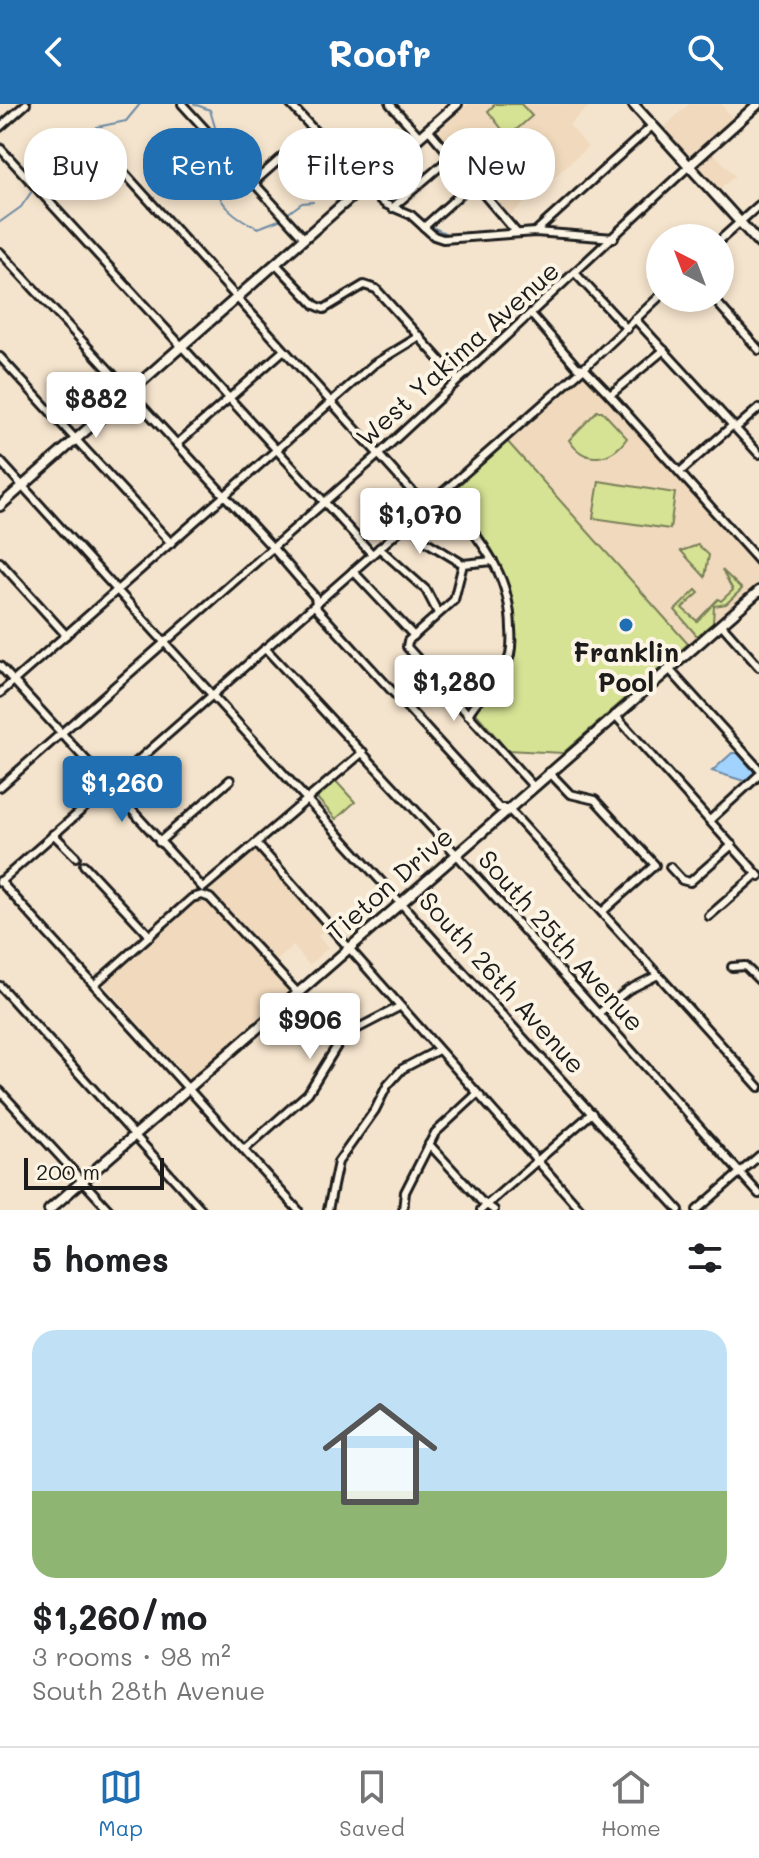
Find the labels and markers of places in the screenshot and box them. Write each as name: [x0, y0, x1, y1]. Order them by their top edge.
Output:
pin: $882: [49, 372, 143, 440]
pin: $1,070: [355, 488, 485, 556]
marker: Franklin Pool: [617, 616, 635, 634]
place label: Franklin Pool: [573, 635, 679, 699]
pin: $1,280: [389, 655, 519, 723]
pin: $1,260: [57, 756, 187, 824]
pin: $906: [263, 993, 357, 1061]

